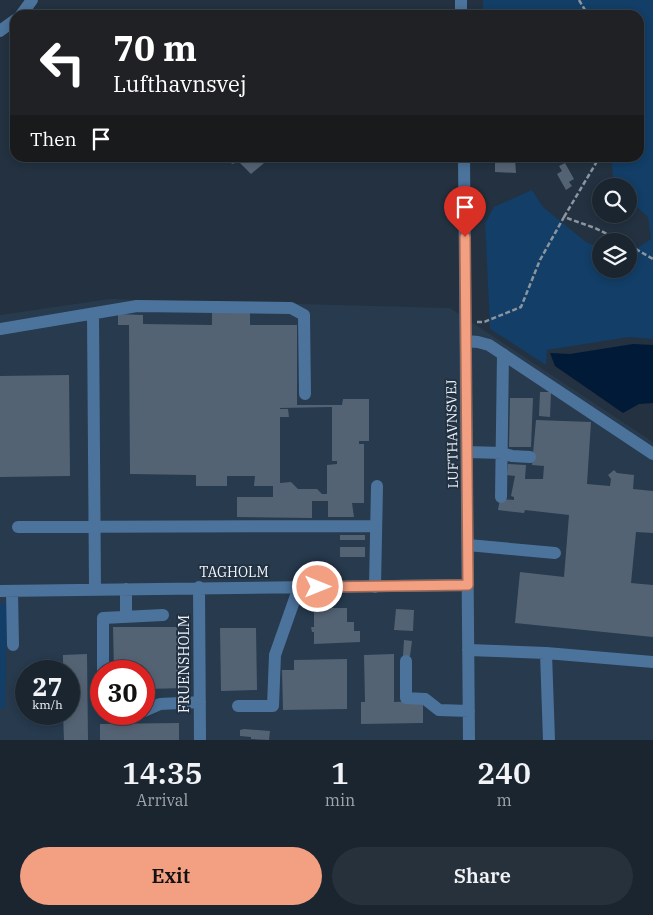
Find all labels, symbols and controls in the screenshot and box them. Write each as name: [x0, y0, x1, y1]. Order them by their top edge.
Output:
text: 70 m: [113, 25, 197, 71]
icon: left: [30, 30, 95, 95]
text: Lufthavnsvej: [113, 69, 247, 98]
icon: arrive: [87, 125, 115, 153]
text: Then: [30, 127, 77, 151]
map controls: [592, 178, 637, 278]
button: search: [592, 178, 637, 223]
pin: [444, 186, 486, 237]
icon: arrive: [451, 193, 479, 221]
button: layers: [592, 233, 637, 278]
street label: LUFTHAVNSVEJ: [442, 379, 462, 489]
position arrow: [291, 560, 343, 612]
street label: TAGHOLM: [199, 563, 269, 581]
street label: FRUENSHOLM: [175, 615, 193, 713]
speed limit sign: 30: [90, 660, 155, 725]
text: 27: [32, 670, 63, 703]
text: km/h: [32, 697, 63, 712]
text: 14:35: [122, 753, 203, 792]
text: 1: [331, 753, 349, 792]
text: 240: [477, 753, 531, 792]
text: Arrival: [136, 790, 188, 810]
text: min: [325, 790, 355, 810]
text: m: [496, 790, 512, 810]
button: Exit: [20, 847, 322, 905]
button: Share: [332, 847, 633, 905]

